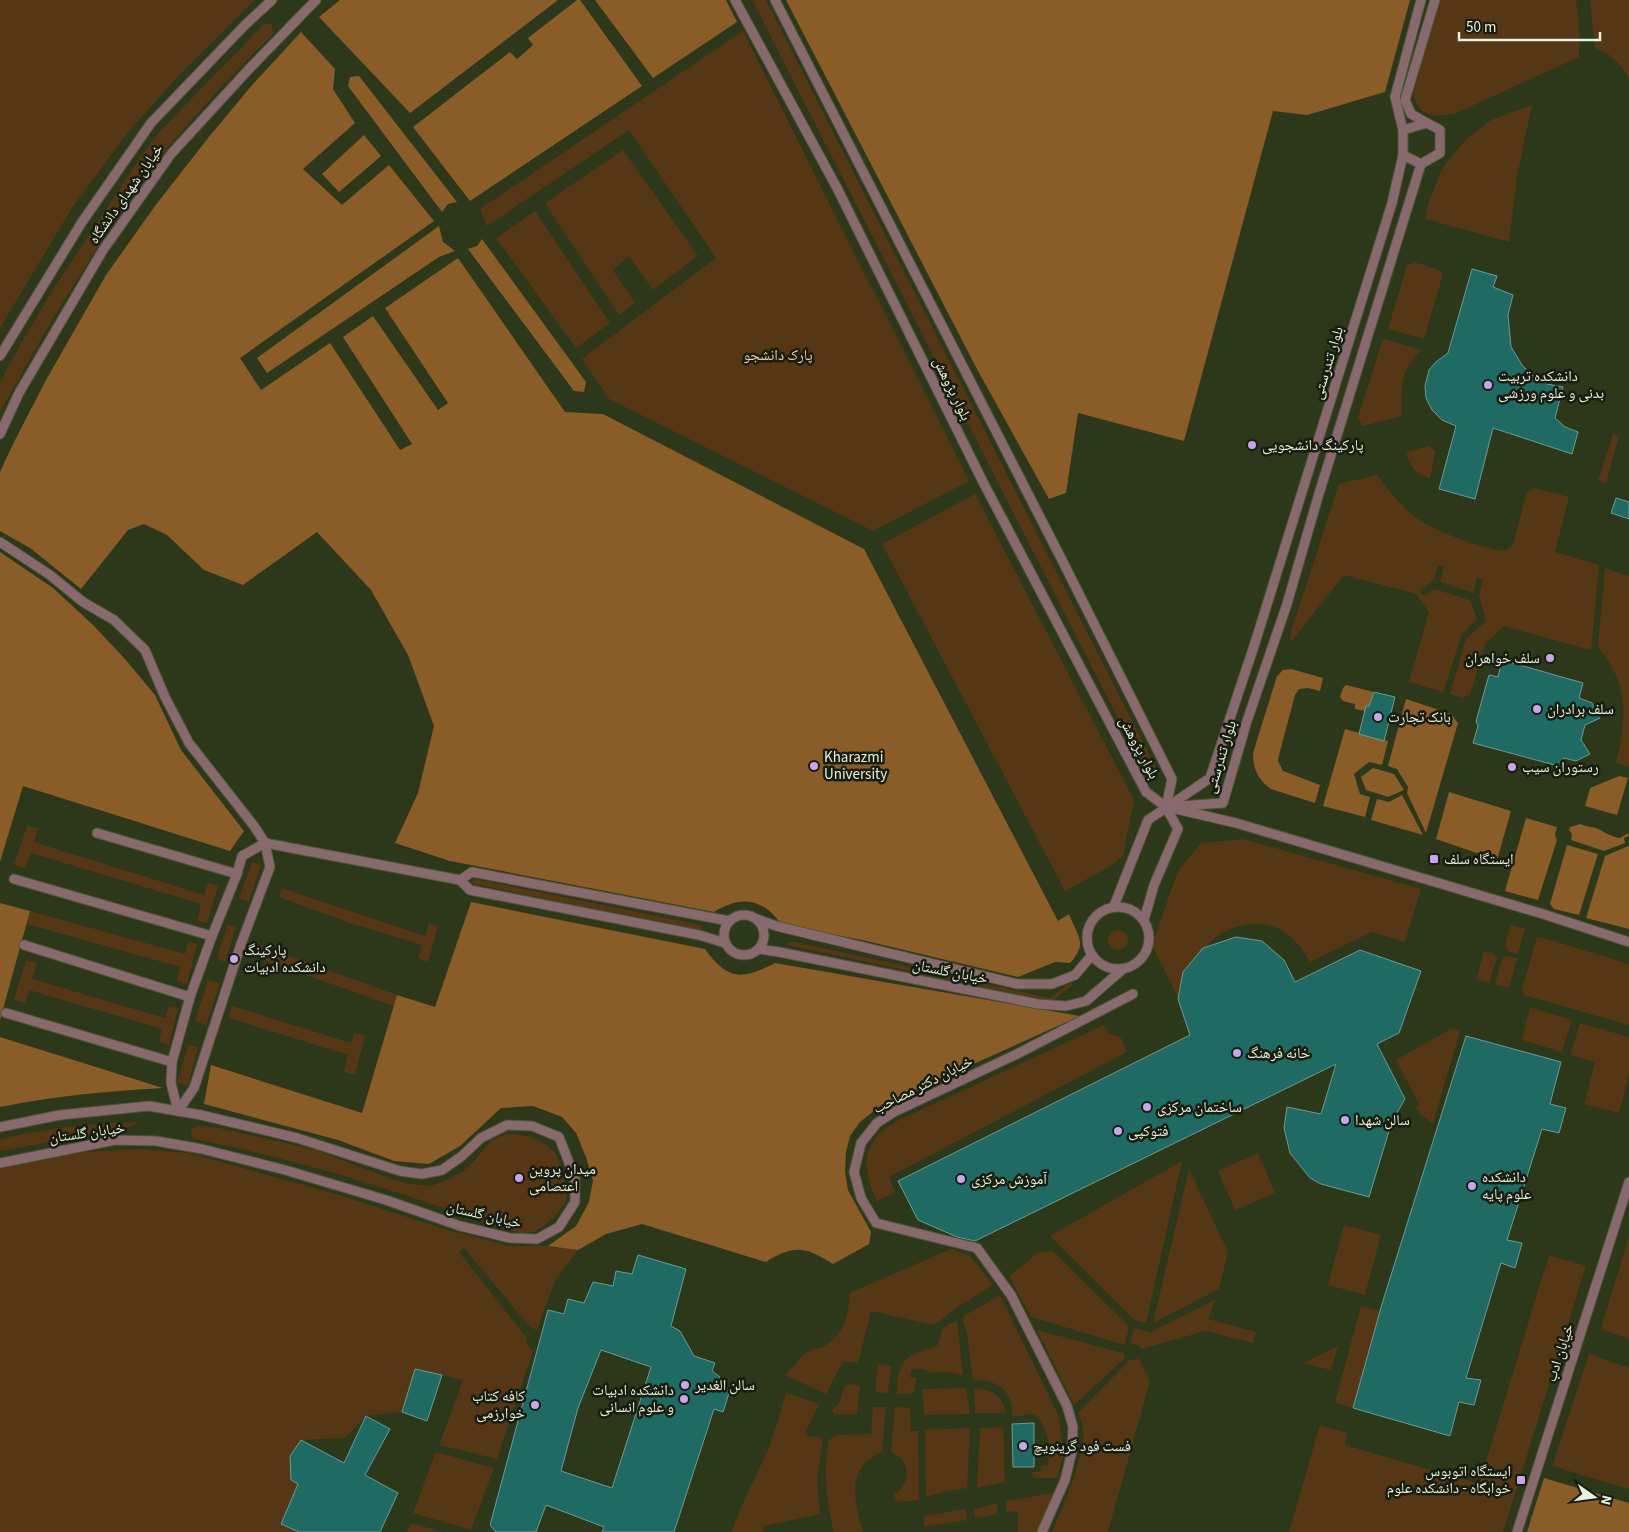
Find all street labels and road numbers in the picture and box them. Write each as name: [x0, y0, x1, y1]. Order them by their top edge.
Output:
street label: خیابان شهدای دانشگاه: [84, 139, 169, 248]
street label: بلوار تندرستی: [1307, 324, 1349, 402]
street label: بلوار پژوهش: [928, 354, 976, 424]
street label: بلوار پژوهش: [1114, 713, 1164, 783]
street label: بلوار تندرستی: [1200, 718, 1242, 796]
street label: خیابان گلستان: [911, 954, 990, 990]
street label: خیابان دکتر مصاحب: [869, 1051, 977, 1119]
street label: خیابان گلستان: [48, 1117, 127, 1149]
street label: خیابان گلستان: [444, 1196, 524, 1234]
street label: خیابان ادب: [1541, 1321, 1579, 1385]

